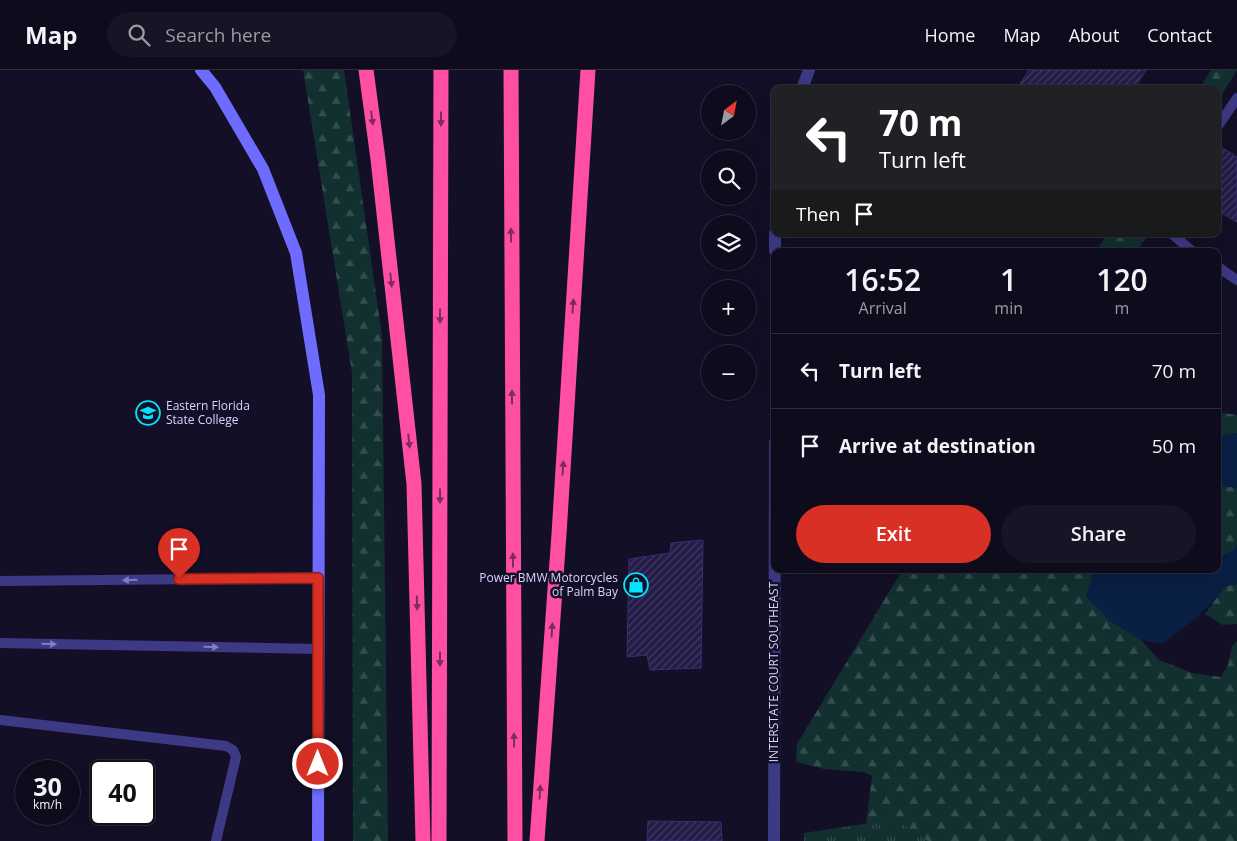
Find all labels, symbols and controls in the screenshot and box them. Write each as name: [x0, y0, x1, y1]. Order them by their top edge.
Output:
search box: [107, 12, 457, 57]
text: Map: [25, 18, 77, 51]
icon: search: [125, 21, 153, 49]
text: Search here: [165, 22, 271, 48]
text: Home: [925, 23, 975, 47]
text: Map: [1003, 23, 1041, 47]
text: About: [1069, 23, 1119, 47]
text: Contact: [1147, 23, 1212, 47]
north arrow: [701, 85, 756, 140]
map controls: [701, 85, 756, 400]
text: 70 m: [879, 99, 962, 146]
icon: left: [796, 105, 861, 170]
one-way arrow: [369, 111, 377, 127]
one-way arrow: [437, 111, 445, 127]
text: Turn left: [879, 144, 966, 174]
button: search: [701, 150, 756, 205]
icon: arrive: [850, 200, 878, 228]
text: Then: [796, 201, 840, 227]
button: layers: [701, 215, 756, 270]
one-way arrow: [507, 227, 515, 243]
text: 16:52: [844, 259, 921, 300]
text: 1: [1000, 259, 1017, 300]
text: 120: [1096, 259, 1148, 300]
one-way arrow: [387, 272, 395, 288]
button: +: [701, 280, 756, 335]
text: Arrival: [859, 297, 907, 319]
text: min: [994, 297, 1023, 319]
text: m: [1115, 297, 1129, 319]
one-way arrow: [570, 298, 578, 314]
one-way arrow: [436, 308, 444, 324]
button: −: [701, 345, 756, 400]
icon: left: [796, 357, 824, 385]
text: Turn left: [839, 358, 921, 384]
text: 70 m: [1152, 358, 1196, 384]
one-way arrow: [508, 389, 516, 405]
place label: Eastern Florida State College: [166, 397, 250, 428]
school or university icon: Eastern Florida State College: [135, 400, 161, 426]
icon: arrive: [796, 432, 824, 460]
text: Arrive at destination: [839, 433, 1036, 459]
text: 50 m: [1152, 433, 1196, 459]
one-way arrow: [405, 434, 413, 450]
one-way arrow: [559, 460, 567, 476]
one-way arrow: [436, 488, 444, 504]
button: Exit: [796, 505, 991, 563]
button: Share: [1001, 505, 1196, 563]
pin: [158, 528, 200, 579]
icon: arrive: [165, 535, 193, 563]
one-way arrow: [509, 552, 517, 568]
place label: Power BMW Motorcycles of Palm Bay: [479, 569, 619, 600]
shop icon: Power BMW Motorcycles of Palm Bay: [623, 572, 649, 598]
one-way arrow: [121, 576, 137, 584]
street label: INTERSTATE COURT SOUTHEAST: [765, 581, 782, 762]
one-way arrow: [413, 596, 421, 612]
one-way arrow: [548, 622, 556, 638]
one-way arrow: [41, 640, 57, 648]
one-way arrow: [203, 643, 219, 651]
one-way arrow: [436, 651, 444, 667]
one-way arrow: [510, 732, 518, 748]
position arrow: [291, 737, 343, 789]
speed limit sign: 40: [90, 760, 155, 825]
text: 30: [33, 769, 62, 803]
one-way arrow: [536, 784, 544, 800]
text: km/h: [33, 796, 62, 813]

